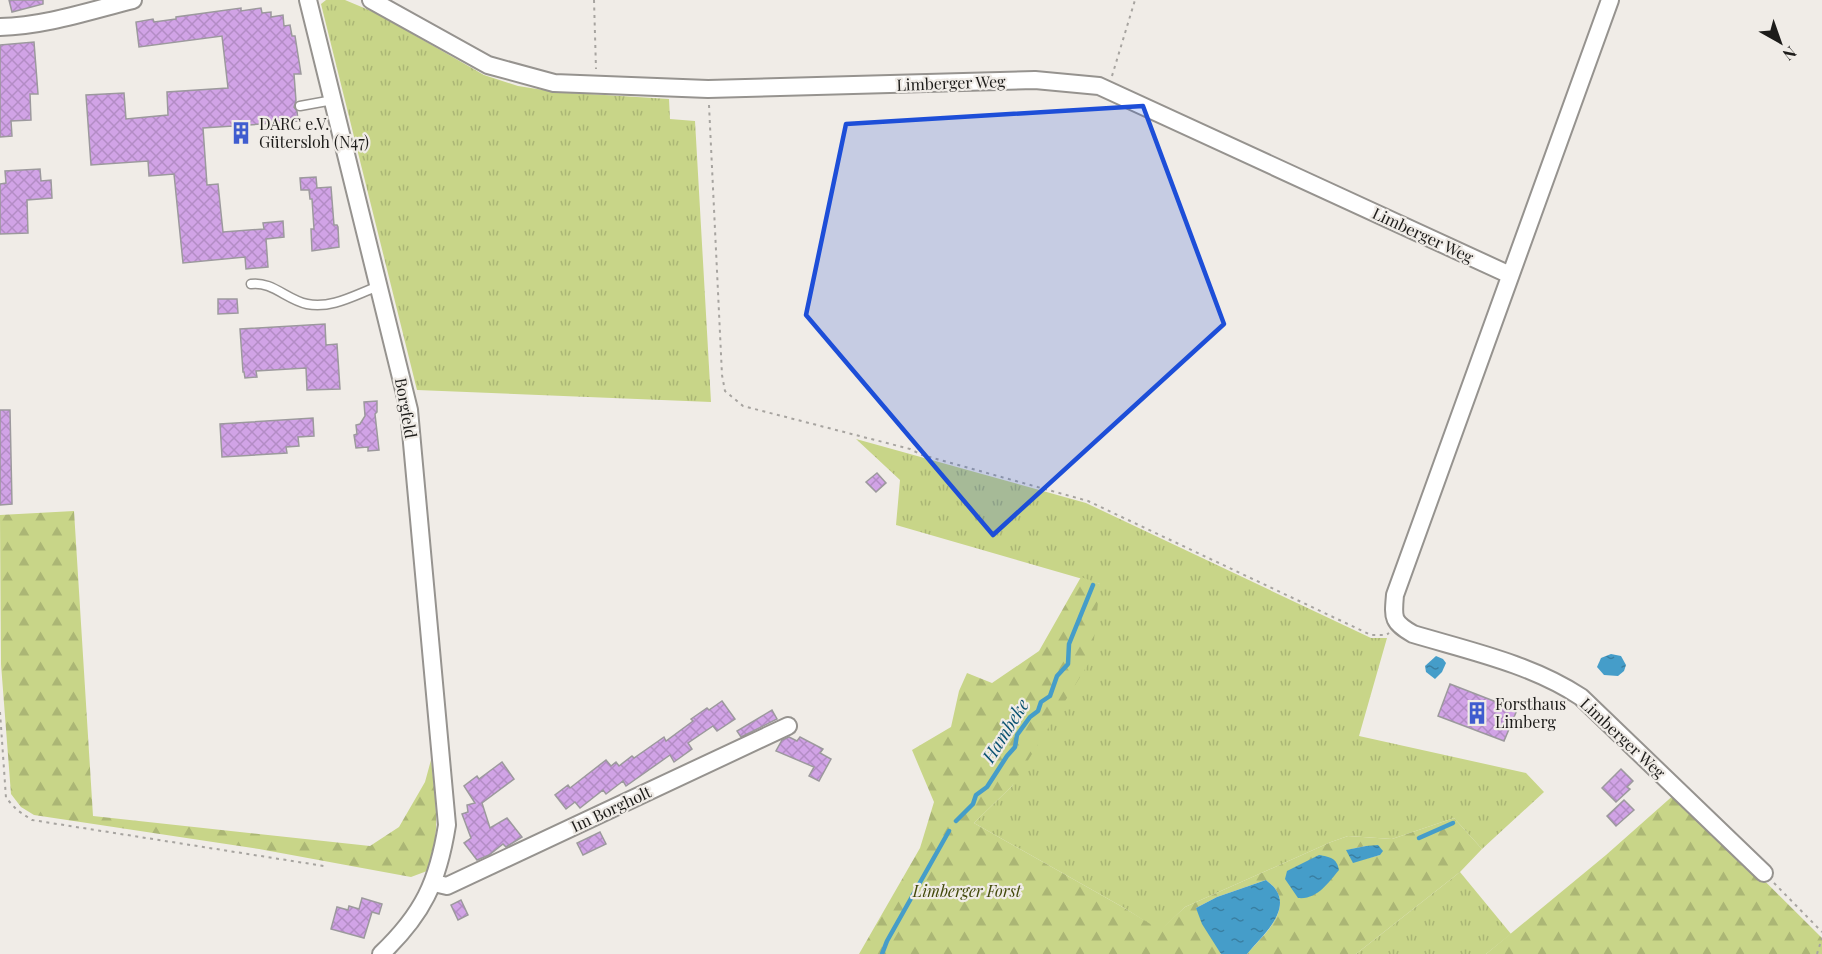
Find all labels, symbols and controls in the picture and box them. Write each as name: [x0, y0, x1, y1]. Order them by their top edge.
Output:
north arrow: [1750, 12, 1810, 72]
text: N: [1778, 42, 1801, 66]
street label: Limberger Weg: [896, 70, 1006, 95]
place label: DARC e.V. Gütersloh (N47): [259, 113, 369, 152]
building icon: DARC e.V. Gütersloh (N47): [228, 120, 254, 146]
street label: Limberger Weg: [1369, 202, 1478, 267]
street label: Borgfeld: [391, 376, 422, 440]
place label: Forsthaus Limberg: [1495, 693, 1566, 732]
street label: Limberger Weg: [1576, 693, 1671, 783]
water label: Hambeke: [976, 694, 1034, 768]
building icon: Forsthaus Limberg: [1464, 700, 1490, 726]
street label: Im Borgholt: [567, 781, 655, 836]
park label: Limberger Forst: [912, 880, 1022, 901]

